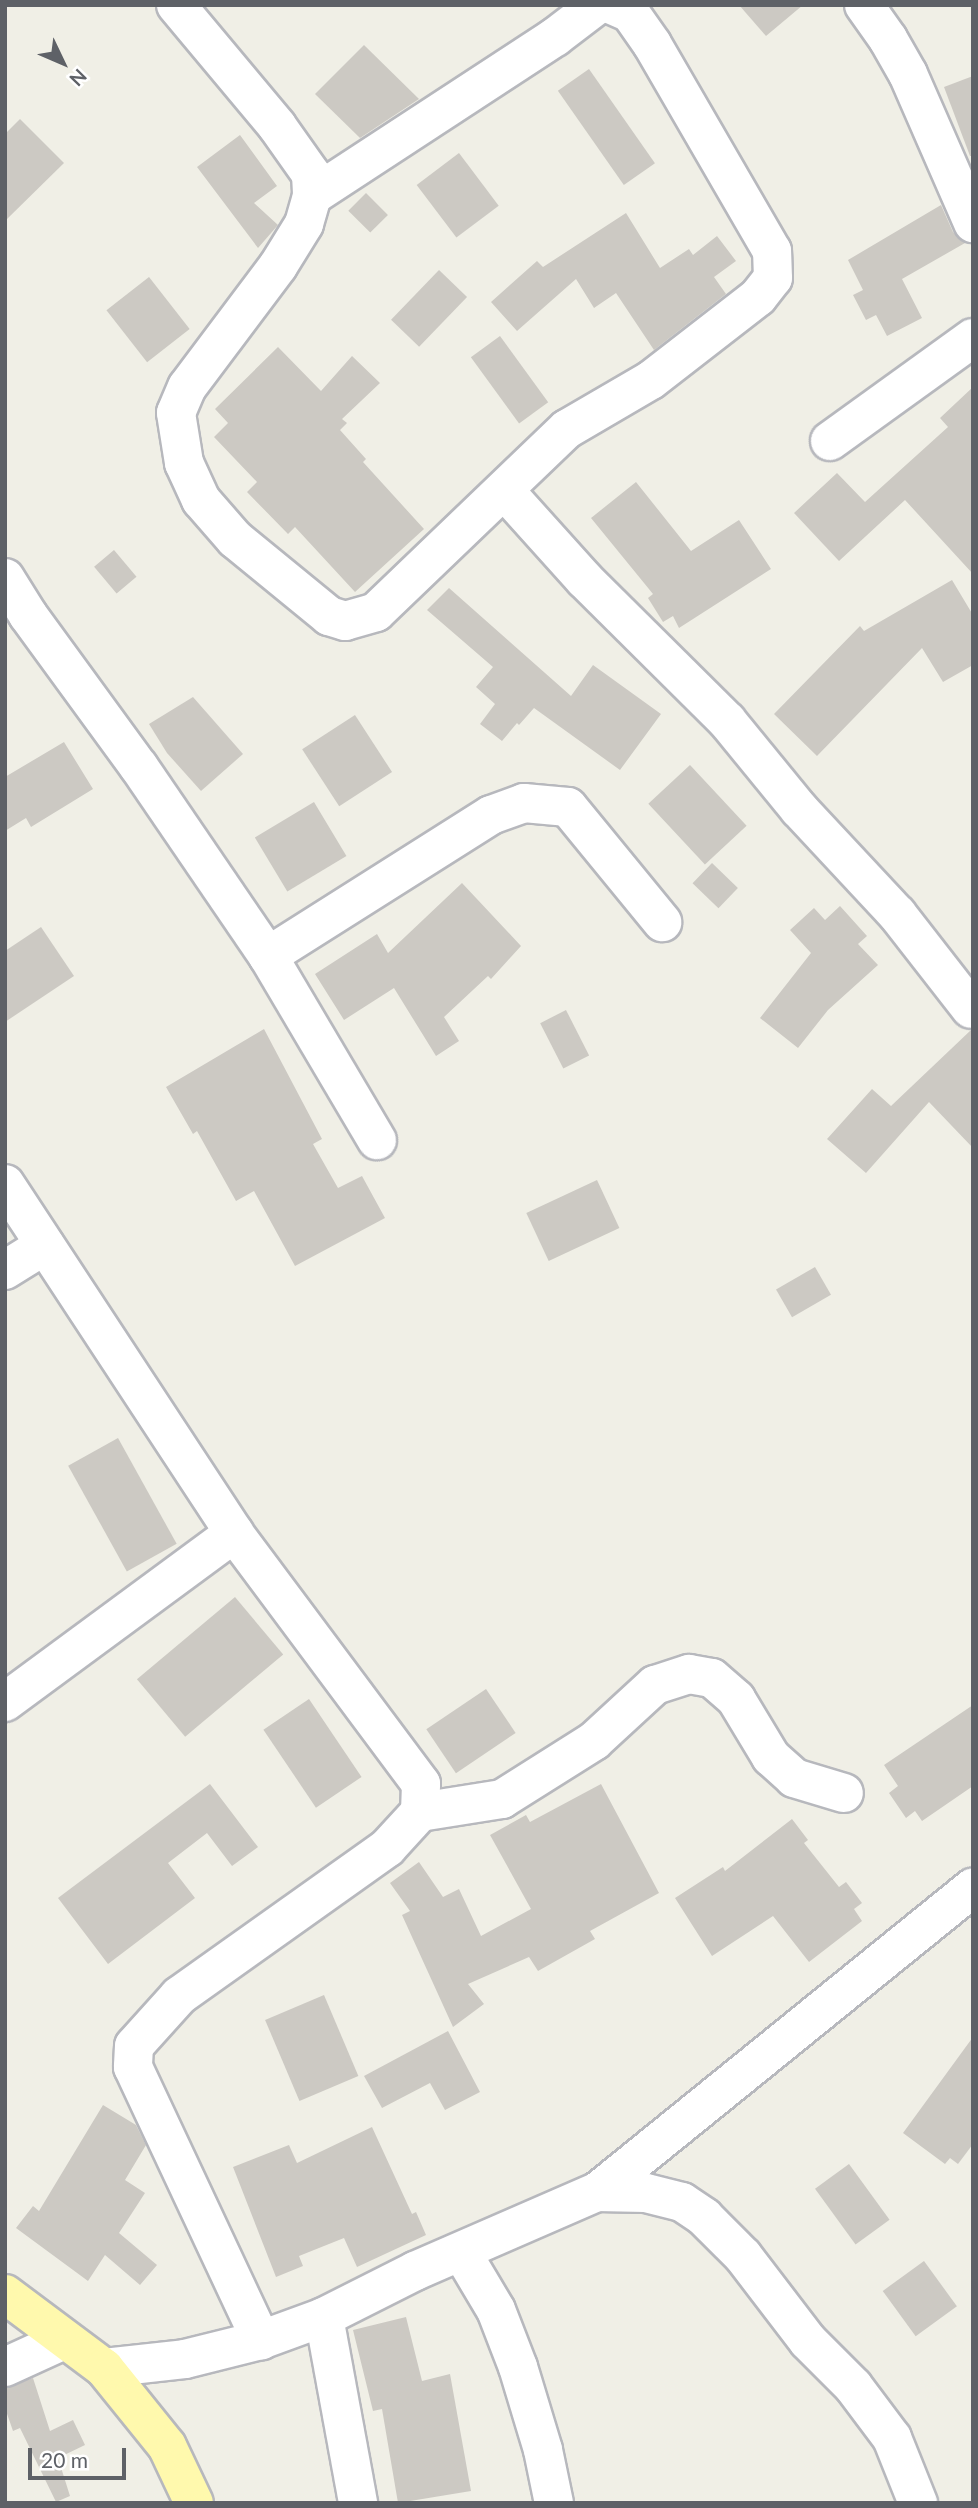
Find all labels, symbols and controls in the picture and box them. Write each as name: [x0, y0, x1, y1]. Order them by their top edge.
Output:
north arrow: [28, 28, 98, 98]
text: N: [65, 65, 92, 91]
scale bar: [32, 2434, 130, 2478]
text: 20 m: [41, 2447, 88, 2472]

